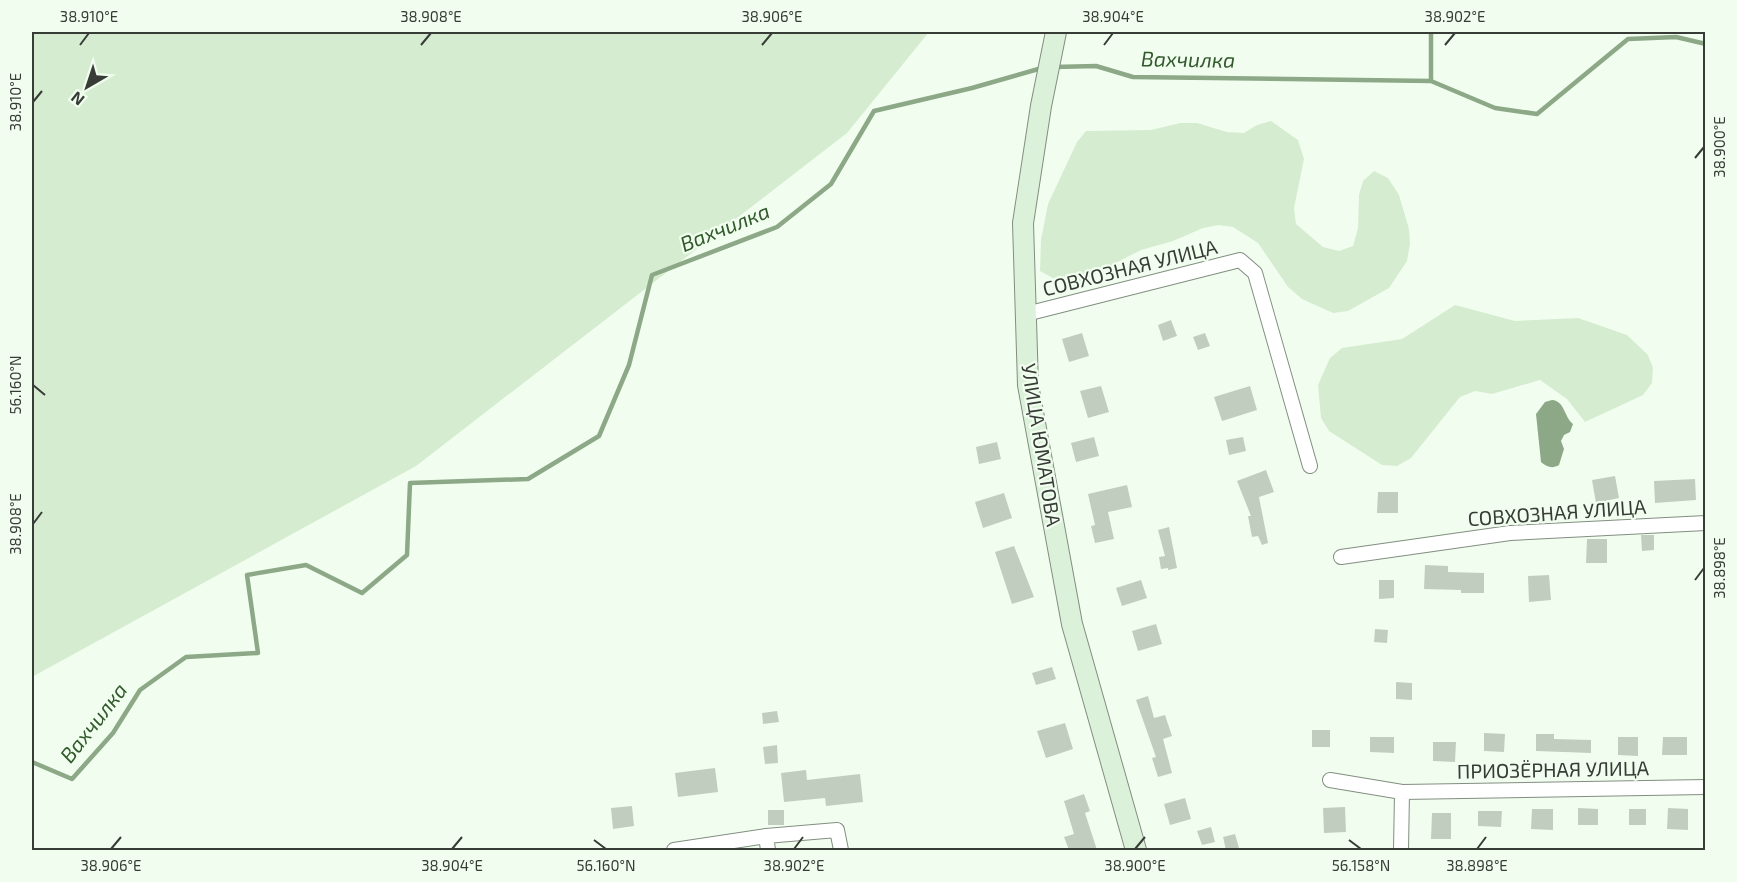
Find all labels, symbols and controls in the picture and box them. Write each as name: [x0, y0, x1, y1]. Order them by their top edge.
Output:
text: 38.910°E: [60, 7, 118, 25]
text: 38.908°E: [400, 7, 462, 25]
text: 38.906°E: [742, 7, 802, 25]
text: 38.904°E: [1082, 7, 1144, 25]
text: 38.902°E: [1425, 7, 1485, 25]
water label: Вахчилка: [1141, 45, 1235, 72]
north arrow: [57, 57, 117, 117]
text: 38.910°E: [6, 73, 24, 131]
text: N: [67, 88, 88, 110]
text: 38.900°E: [1710, 116, 1728, 178]
water label: Вахчилка: [676, 197, 773, 256]
street label: СОВХОЗНАЯ УЛИЦА: [1040, 234, 1220, 300]
text: 56.160°N: [6, 355, 24, 415]
street label: УЛИЦА ЮМАТОВА: [1017, 362, 1067, 529]
text: 38.908°E: [6, 493, 24, 555]
street label: СОВХОЗНАЯ УЛИЦА: [1467, 494, 1648, 530]
text: 38.898°E: [1710, 537, 1728, 599]
water label: Вахчилка: [54, 677, 132, 767]
street label: ПРИОЗЁРНАЯ УЛИЦА: [1457, 755, 1650, 783]
text: 38.906°E: [81, 856, 141, 874]
text: 38.904°E: [421, 856, 483, 874]
text: 56.160°N: [576, 856, 636, 874]
text: 38.902°E: [764, 856, 824, 874]
text: 38.900°E: [1104, 856, 1166, 874]
text: 56.158°N: [1332, 856, 1390, 874]
text: 38.898°E: [1446, 856, 1508, 874]

